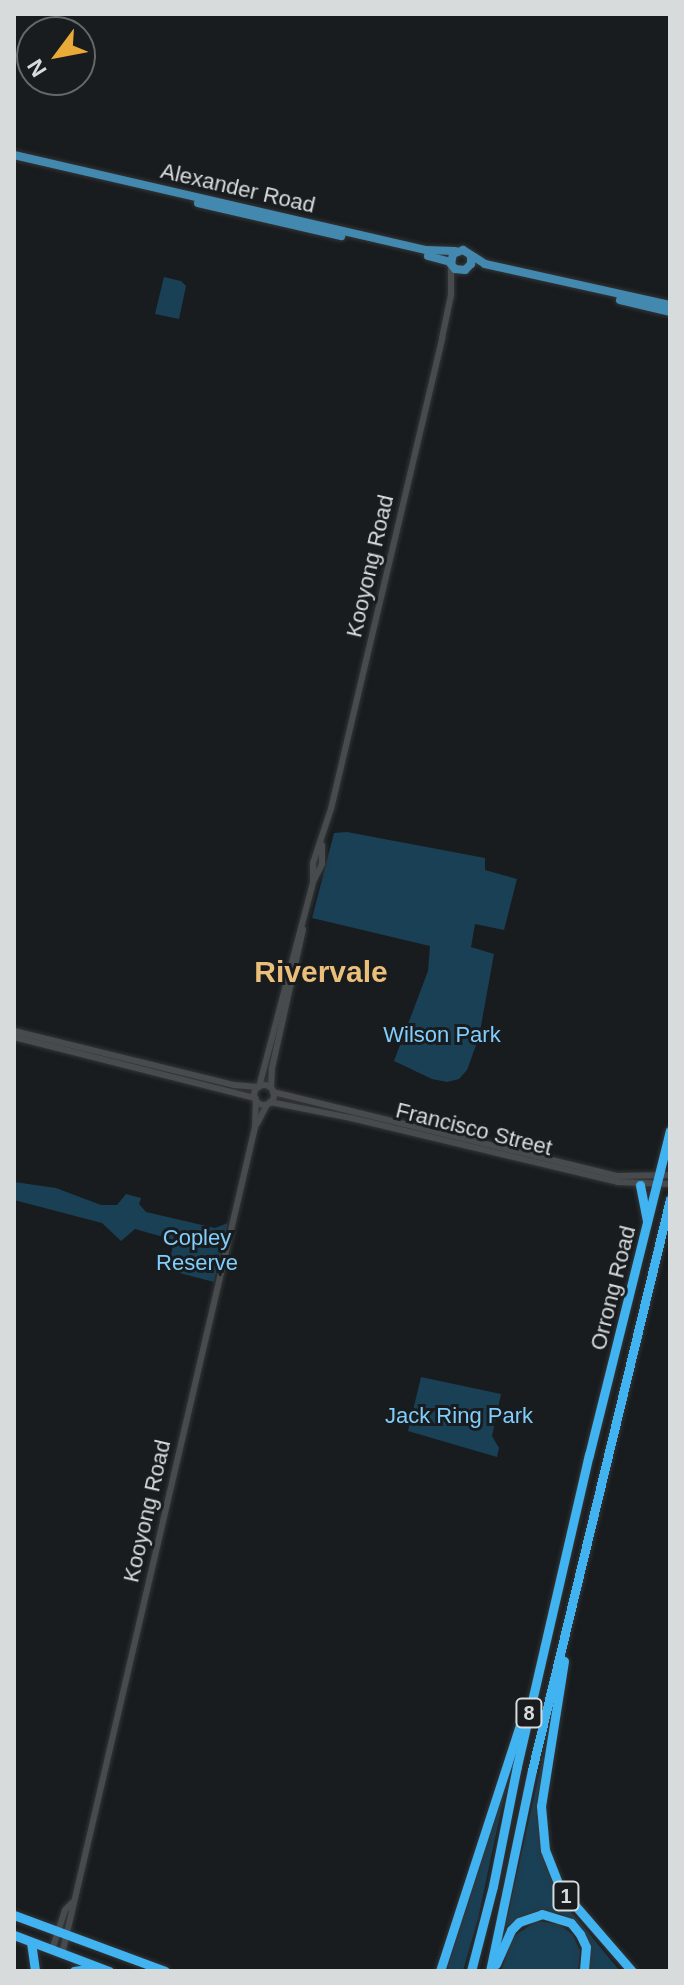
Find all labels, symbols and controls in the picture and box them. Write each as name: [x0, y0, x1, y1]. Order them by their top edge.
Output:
north arrow: [16, 16, 96, 96]
text: N: [22, 55, 52, 81]
street label: Alexander Road: [158, 157, 318, 219]
street label: Kooyong Road: [341, 492, 399, 640]
district label: Rivervale: [254, 954, 388, 990]
park label: Wilson Park: [383, 1022, 501, 1048]
street label: Francisco Street: [393, 1097, 555, 1161]
street label: Orrong Road: [585, 1223, 641, 1353]
park label: Copley Reserve: [156, 1224, 238, 1276]
park label: Jack Ring Park: [385, 1403, 533, 1429]
street label: Kooyong Road: [118, 1437, 176, 1585]
road number: 8: [515, 1697, 543, 1729]
road number: 1: [552, 1880, 580, 1912]

